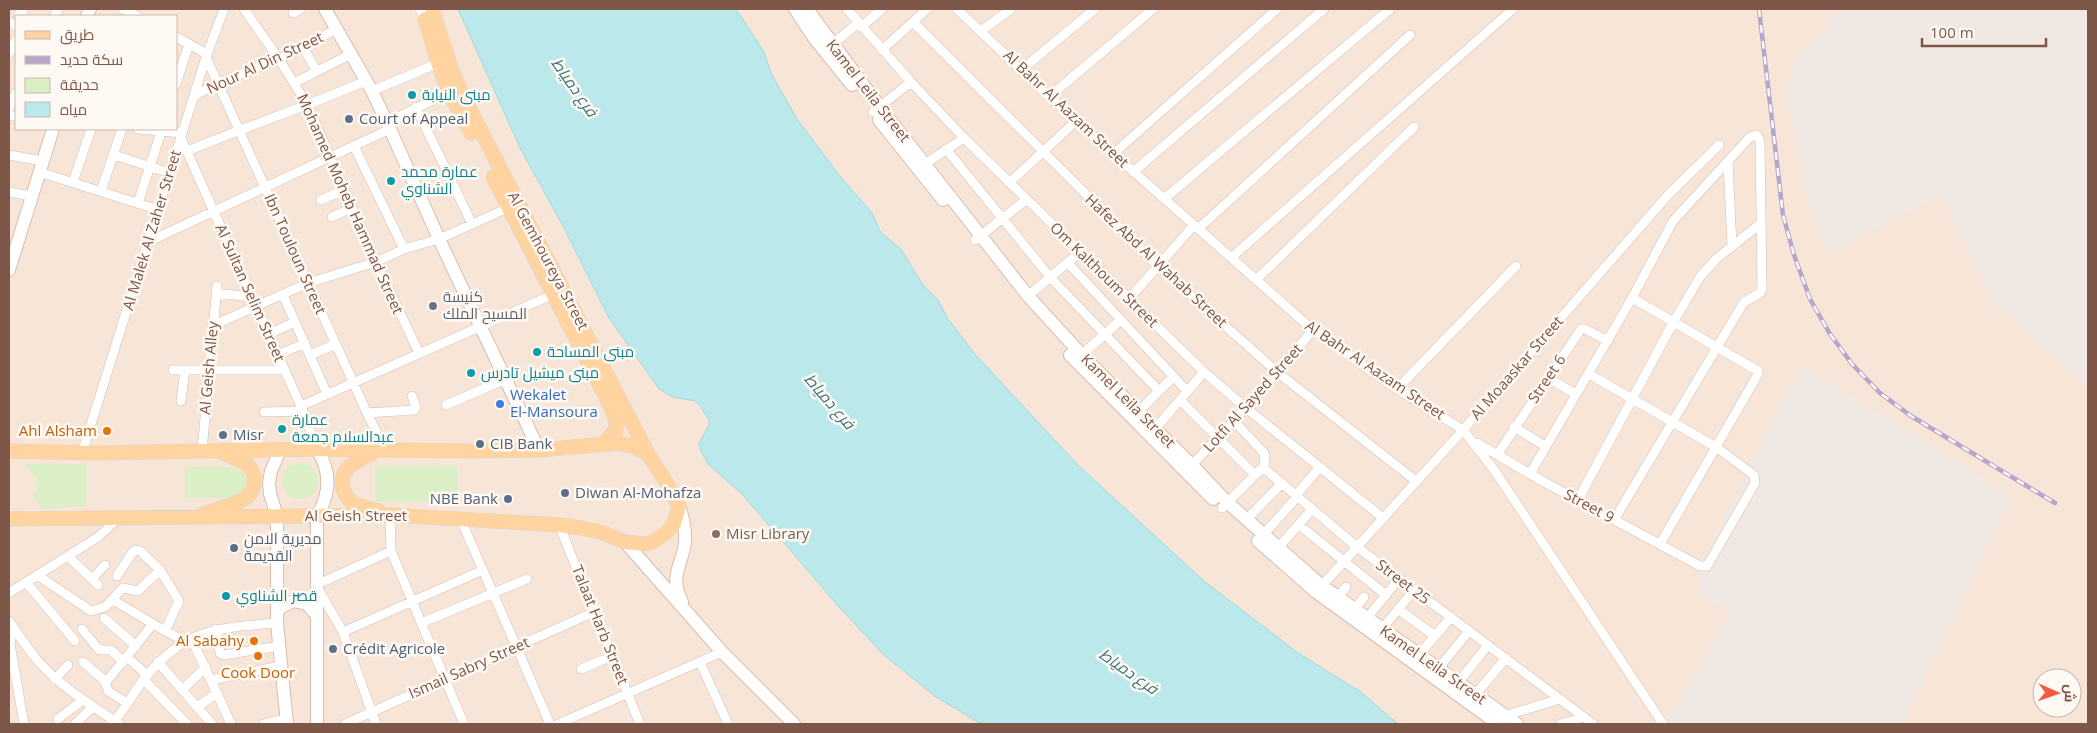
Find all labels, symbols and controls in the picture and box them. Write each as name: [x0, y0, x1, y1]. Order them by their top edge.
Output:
legend: [15, 15, 178, 130]
scale bar: [1922, 15, 2046, 47]
text: 100 m: [1930, 22, 1974, 42]
text: طريق: [60, 24, 94, 45]
street label: Nour Al Din Street: [203, 26, 326, 98]
street label: Kamel Leila Street: [822, 35, 915, 146]
street label: Al Bahr Al Aazam Street: [1000, 45, 1134, 172]
text: سكة حديد: [60, 49, 123, 69]
water label: فرع دمياط: [546, 53, 604, 122]
text: حديقة: [60, 74, 99, 94]
place label: مبنى النيابة: [422, 84, 491, 105]
marker: مبنى النيابة: [406, 89, 418, 101]
street label: Mohamed Moheb Hammad Street: [293, 90, 409, 317]
text: مياه: [60, 99, 87, 119]
place label: Court of Appeal: [359, 108, 468, 128]
marker: Court of Appeal: [343, 113, 355, 125]
street label: Al Malek Al Zaher Street: [117, 147, 185, 312]
place label: عمارة محمد الشناوي: [401, 161, 478, 201]
marker: عمارة محمد الشناوي: [385, 175, 397, 187]
street label: Al Gemhoureya Street: [504, 188, 594, 333]
street label: Hafez Abd Al Wahab Street: [1081, 189, 1232, 331]
street label: Ibn Touloun Street: [260, 190, 331, 317]
street label: Om Kalthoum Street: [1046, 217, 1163, 331]
street label: Al Sultan Selim Street: [211, 220, 290, 365]
place label: كنيسة المسيح الملك: [443, 286, 527, 325]
marker: كنيسة المسيح الملك: [427, 300, 439, 312]
street label: Al Moaaskar Street: [1466, 311, 1567, 424]
street label: Al Bahr Al Aazam Street: [1302, 315, 1449, 423]
street label: Al Geish Alley: [194, 320, 222, 415]
street label: Lotfi Al Sayed Street: [1198, 339, 1306, 456]
place label: مبنى المساحة: [547, 341, 634, 362]
marker: مبنى المساحة: [531, 346, 543, 358]
street label: Kamel Leila Street: [1077, 349, 1180, 452]
street label: Street 6: [1523, 350, 1570, 407]
place label: مبنى ميشيل تادرس: [481, 362, 599, 383]
marker: مبنى ميشيل تادرس: [465, 367, 477, 379]
water label: فرع دمياط: [799, 368, 861, 435]
place label: Wekalet El-Mansoura: [510, 384, 598, 421]
marker: Wekalet El-Mansoura: [494, 398, 506, 410]
place label: عمارة عبدالسلام جمعة: [292, 409, 394, 447]
place label: Ahl Alsham: [19, 420, 97, 440]
marker: عمارة عبدالسلام جمعة: [276, 423, 288, 435]
place label: Misr: [233, 424, 264, 444]
marker: Ahl Alsham: [101, 425, 113, 437]
marker: Misr: [217, 429, 229, 441]
place label: CIB Bank: [490, 433, 552, 453]
marker: CIB Bank: [474, 438, 486, 450]
place label: Diwan Al-Mohafza: [575, 482, 701, 502]
street label: Street 9: [1561, 484, 1618, 527]
marker: Diwan Al-Mohafza: [559, 487, 571, 499]
place label: NBE Bank: [430, 488, 498, 508]
marker: NBE Bank: [502, 493, 514, 505]
street label: Al Geish Street: [305, 505, 407, 525]
place label: Misr Library: [726, 523, 810, 543]
place label: مديرية الامن القديمة: [244, 528, 322, 565]
marker: Misr Library: [710, 528, 722, 540]
marker: مديرية الامن القديمة: [228, 542, 240, 554]
street label: Street 25: [1372, 554, 1435, 608]
street label: Talaat Harb Street: [568, 562, 634, 687]
place label: قصر الشناوي: [236, 585, 317, 608]
marker: قصر الشناوي: [220, 590, 232, 602]
street label: Kamel Leila Street: [1376, 620, 1491, 708]
place label: Al Sabahy: [176, 630, 244, 650]
street label: Ismail Sabry Street: [405, 631, 532, 703]
marker: Al Sabahy: [248, 635, 260, 647]
place label: Crédit Agricole: [343, 638, 445, 658]
marker: Crédit Agricole: [327, 643, 339, 655]
water label: فرع دمياط: [1095, 643, 1164, 701]
marker: Cook Door: [252, 650, 264, 662]
place label: Cook Door: [221, 662, 295, 682]
north arrow: [2032, 668, 2082, 718]
text: ش: [2061, 684, 2080, 703]

